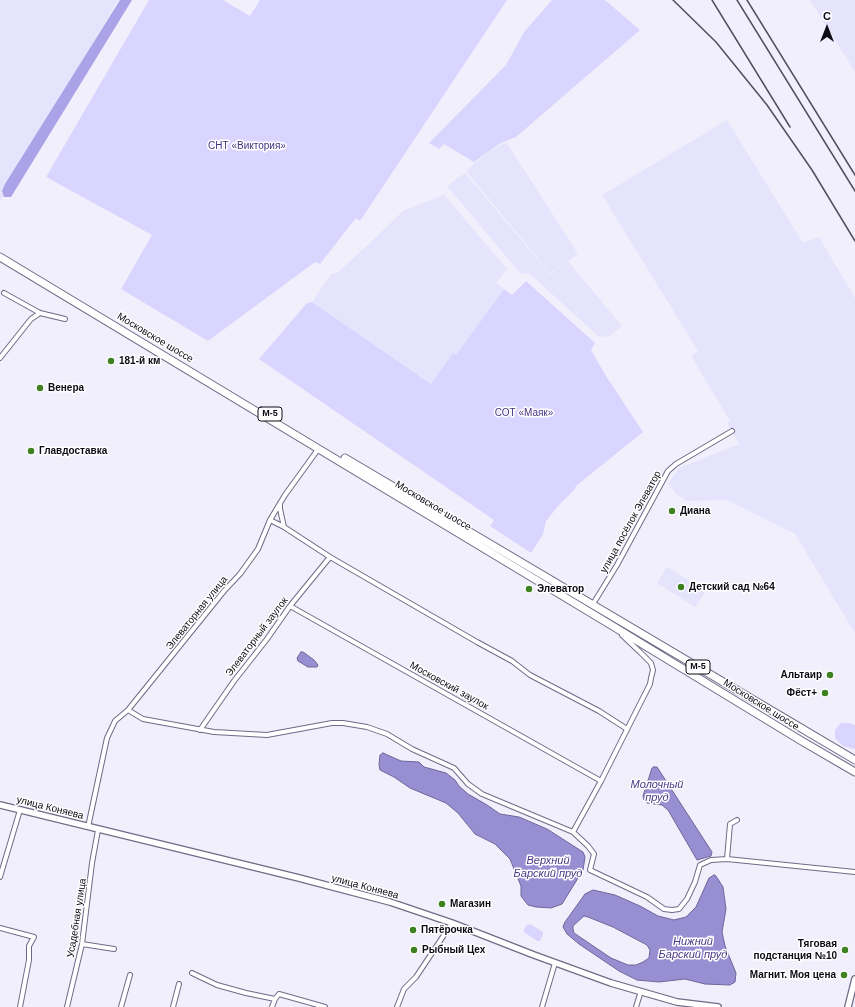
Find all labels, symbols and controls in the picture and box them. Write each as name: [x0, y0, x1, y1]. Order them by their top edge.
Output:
north arrow: [807, 8, 847, 48]
text: С: [823, 10, 831, 22]
park label: СНТ «Виктория»: [208, 140, 286, 152]
street label: Московское шоссе: [115, 311, 195, 365]
place label: 181-й км: [119, 355, 160, 367]
marker: 181-й км: [106, 356, 116, 366]
place label: Венера: [48, 382, 84, 394]
marker: Венера: [35, 383, 45, 393]
road number: М-5: [258, 407, 282, 421]
park label: СОТ «Маяк»: [495, 407, 553, 419]
place label: Главдоставка: [39, 445, 107, 457]
marker: Главдоставка: [26, 446, 36, 456]
street label: улица посёлок Элеватор: [598, 469, 664, 575]
street label: Московское шоссе: [393, 479, 473, 533]
place label: Диана: [680, 505, 710, 517]
marker: Диана: [667, 506, 677, 516]
street label: Элеваторная улица: [164, 574, 230, 652]
place label: Детский сад №64: [689, 581, 775, 593]
marker: Детский сад №64: [676, 582, 686, 592]
place label: Элеватор: [537, 583, 584, 595]
marker: Элеватор: [524, 584, 534, 594]
street label: Элеваторный заулок: [223, 595, 291, 679]
street label: Московский заулок: [407, 659, 491, 713]
road number: М-5: [686, 660, 710, 674]
place label: Альтаир: [780, 669, 822, 681]
marker: Альтаир: [825, 670, 835, 680]
street label: Московское шоссе: [721, 677, 801, 733]
place label: Фёст+: [787, 687, 817, 699]
marker: Фёст+: [820, 688, 830, 698]
water label: Молочный пруд: [631, 778, 683, 804]
street label: улица Коняева: [15, 794, 85, 822]
water label: Верхний Барский пруд: [514, 854, 582, 880]
street label: улица Коняева: [330, 872, 400, 902]
street label: Усадебная улица: [65, 878, 89, 958]
place label: Магазин: [450, 898, 491, 910]
marker: Магазин: [437, 899, 447, 909]
place label: Пятёрочка: [421, 924, 473, 936]
marker: Пятёрочка: [408, 925, 418, 935]
water label: Нижний Барский пруд: [659, 935, 727, 961]
place label: Тяговая подстанция №10: [754, 938, 837, 962]
place label: Рыбный Цех: [422, 944, 485, 956]
marker: Рыбный Цех: [409, 945, 419, 955]
marker: Тяговая подстанция №10: [840, 945, 850, 955]
place label: Магнит. Моя цена: [750, 969, 836, 981]
marker: Магнит. Моя цена: [839, 970, 849, 980]

